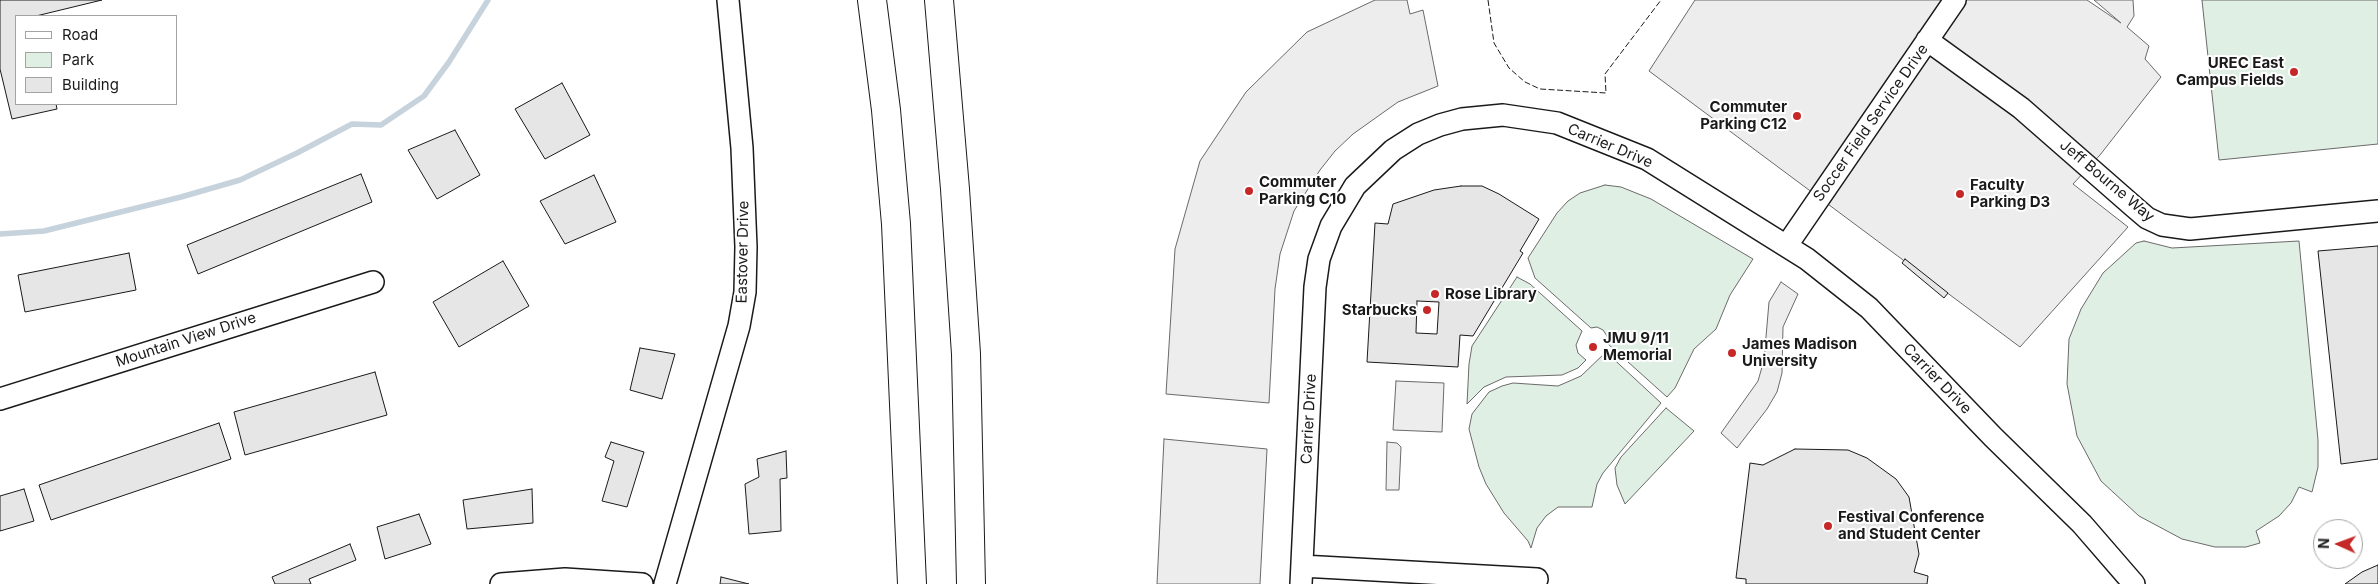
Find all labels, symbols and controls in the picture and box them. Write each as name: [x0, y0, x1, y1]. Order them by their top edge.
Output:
legend: [15, 15, 178, 105]
text: Road: [62, 25, 98, 44]
street label: Soccer Field Service Drive: [1810, 41, 1932, 205]
text: Park: [62, 50, 94, 69]
place label: UREC East Campus Fields: [2176, 54, 2284, 89]
marker: UREC East Campus Fields: [2288, 66, 2300, 78]
text: Building: [62, 75, 119, 94]
place label: Commuter Parking C12: [1700, 98, 1787, 133]
marker: Commuter Parking C12: [1791, 110, 1803, 122]
street label: Carrier Drive: [1565, 120, 1655, 172]
street label: Jeff Bourne Way: [2056, 136, 2158, 226]
place label: Commuter Parking C10: [1259, 173, 1346, 208]
place label: Faculty Parking D3: [1970, 176, 2050, 211]
marker: Commuter Parking C10: [1243, 185, 1255, 197]
marker: Faculty Parking D3: [1954, 188, 1966, 200]
street label: Eastover Drive: [733, 200, 753, 304]
place label: Rose Library: [1445, 285, 1537, 303]
marker: Rose Library: [1429, 288, 1441, 300]
place label: Starbucks: [1342, 301, 1417, 319]
marker: Starbucks: [1421, 304, 1433, 316]
street label: Mountain View Drive: [114, 309, 258, 371]
place label: JMU 9/11 Memorial: [1603, 329, 1672, 364]
place label: James Madison University: [1742, 335, 1857, 370]
street label: Carrier Drive: [1899, 340, 1975, 418]
marker: JMU 9/11 Memorial: [1587, 341, 1599, 353]
marker: James Madison University: [1726, 347, 1738, 359]
street label: Carrier Drive: [1298, 373, 1320, 465]
place label: Festival Conference and Student Center: [1838, 508, 1984, 543]
north arrow: [2313, 519, 2363, 569]
marker: Festival Conference and Student Center: [1822, 520, 1834, 532]
text: N: [2315, 538, 2332, 549]

